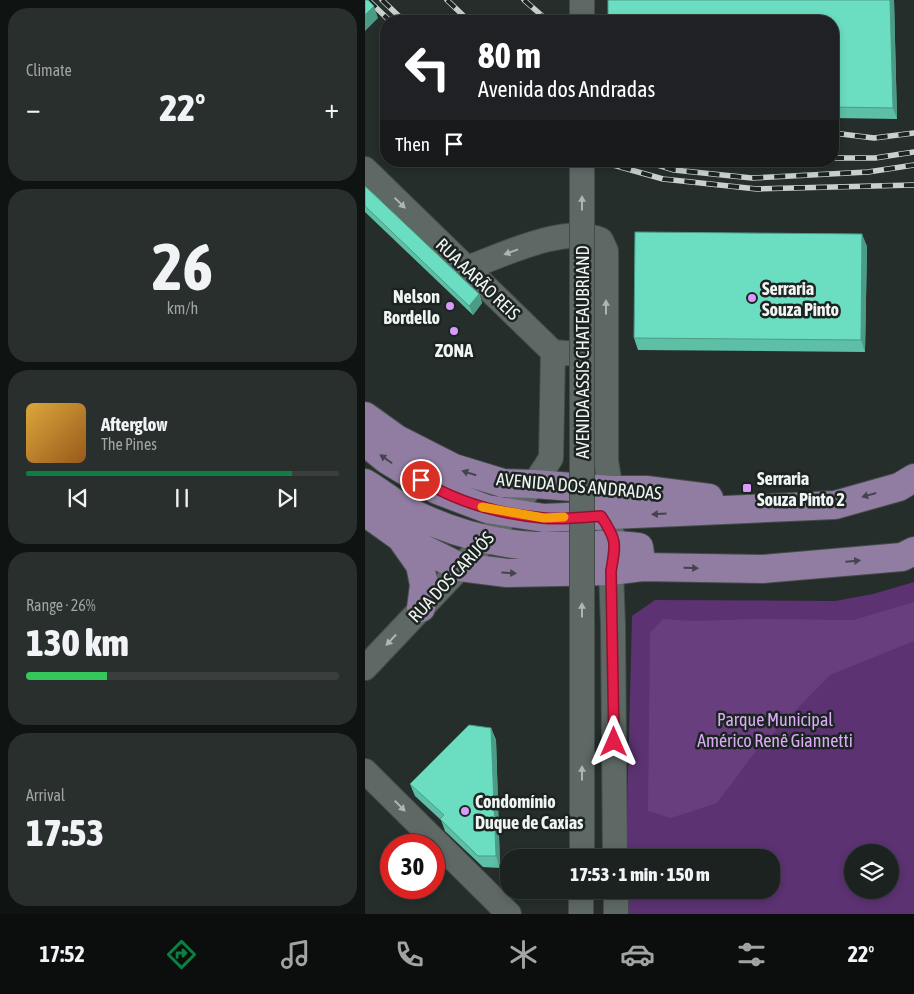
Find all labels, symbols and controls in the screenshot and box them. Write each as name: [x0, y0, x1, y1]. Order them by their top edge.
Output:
icon: left: [395, 35, 460, 100]
text: 80 m: [478, 35, 541, 75]
text: Climate: [26, 61, 72, 79]
text: Avenida dos Andradas: [478, 76, 655, 102]
text: 22°: [159, 86, 206, 129]
text: −: [26, 92, 41, 124]
text: +: [324, 92, 339, 124]
icon: arrive: [440, 130, 468, 158]
text: Then: [395, 133, 430, 155]
one-way arrow: [578, 194, 586, 210]
one-way arrow: [394, 196, 406, 208]
text: 26: [152, 229, 213, 304]
street label: RUA AARÃO REIS: [432, 234, 525, 324]
street label: AVENIDA ASSIS CHATEAUBRIAND: [572, 245, 593, 459]
one-way arrow: [503, 249, 518, 256]
place label: Serraria Souza Pinto: [762, 278, 839, 320]
place label: Nelson Bordello: [383, 286, 440, 328]
marker: Serraria Souza Pinto: [746, 292, 758, 304]
text: km/h: [167, 299, 198, 317]
one-way arrow: [602, 299, 610, 315]
marker: Nelson Bordello: [444, 300, 456, 312]
marker: ZONA: [448, 325, 460, 337]
place label: ZONA: [435, 340, 473, 361]
text: Afterglow: [101, 413, 168, 435]
text: The Pines: [101, 435, 157, 453]
one-way arrow: [380, 454, 393, 464]
pin: [400, 459, 442, 501]
icon: arrive: [407, 466, 435, 494]
one-way arrow: [462, 468, 477, 476]
street label: AVENIDA DOS ANDRADAS: [495, 468, 663, 504]
place label: Serraria Souza Pinto 2: [757, 468, 845, 510]
marker: Serraria Souza Pinto 2: [741, 482, 753, 494]
icon: previous: [64, 484, 92, 512]
icon: pause: [168, 484, 196, 512]
icon: next: [273, 484, 301, 512]
one-way arrow: [861, 491, 876, 499]
one-way arrow: [651, 510, 667, 518]
street label: RUA DOS CARIJÓS: [404, 527, 498, 627]
one-way arrow: [845, 557, 861, 565]
one-way arrow: [683, 564, 699, 572]
one-way arrow: [501, 569, 517, 577]
text: Range · 26%: [26, 596, 96, 614]
one-way arrow: [578, 602, 586, 618]
text: 130 km: [26, 621, 129, 664]
one-way arrow: [385, 634, 397, 646]
park label: Parque Municipal Américo Renê Giannetti: [697, 709, 853, 751]
position arrow: [587, 715, 639, 767]
one-way arrow: [578, 764, 586, 780]
text: Arrival: [26, 786, 65, 804]
place label: Condomínio Duque de Caxias: [475, 791, 584, 833]
one-way arrow: [393, 800, 405, 812]
marker: Condomínio Duque de Caxias: [459, 805, 471, 817]
text: 17:53: [26, 811, 104, 854]
speed limit sign: 30: [380, 834, 445, 899]
map controls: [844, 844, 899, 899]
button: layers: [844, 844, 899, 899]
text: 17:53 · 1 min · 150 m: [570, 863, 710, 885]
icon: directions: [164, 937, 199, 972]
icon: music: [278, 937, 313, 972]
icon: phone: [392, 937, 427, 972]
icon: climate: [506, 937, 541, 972]
icon: car: [620, 937, 655, 972]
icon: filters: [734, 937, 769, 972]
text: 17:52: [39, 941, 85, 967]
text: 22°: [848, 941, 874, 967]

